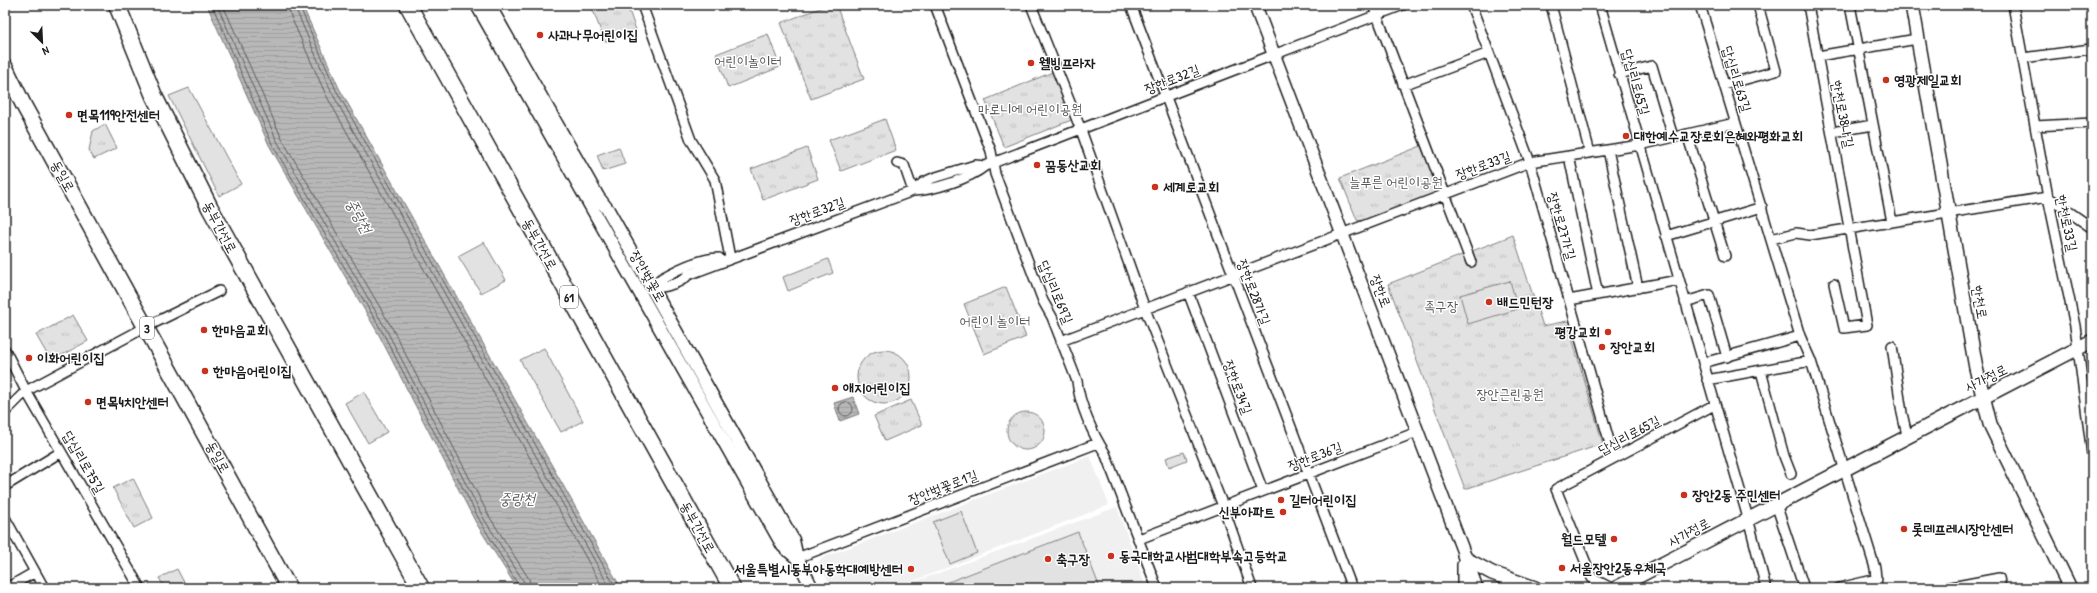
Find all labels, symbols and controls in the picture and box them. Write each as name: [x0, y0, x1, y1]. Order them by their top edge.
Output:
north arrow: [22, 22, 62, 62]
place label: 사과나무어린이집: [548, 25, 638, 44]
marker: 사과나무어린이집: [535, 30, 545, 40]
street label: 답십리로63길: [1718, 43, 1757, 115]
text: N: [40, 44, 52, 59]
street label: 답십리로65길: [1618, 47, 1655, 118]
park label: 어린이놀이터: [714, 51, 782, 70]
place label: 웰빙프라자: [1039, 53, 1096, 72]
marker: 웰빙프라자: [1026, 58, 1036, 68]
street label: 장한로32길: [1141, 59, 1203, 98]
place label: 영광제일교회: [1894, 70, 1962, 89]
marker: 영광제일교회: [1881, 75, 1891, 85]
street label: 한천로38나길: [1828, 78, 1860, 150]
park label: 마로니에 어린이공원: [978, 99, 1082, 118]
place label: 면목119안전센터: [77, 105, 160, 124]
marker: 면목119안전센터: [64, 110, 74, 120]
place label: 대한예수교장로회은혜와평화교회: [1633, 126, 1803, 145]
marker: 대한예수교장로회은혜와평화교회: [1621, 131, 1631, 141]
street label: 장한로33길: [1453, 146, 1514, 183]
place label: 꿈동산교회: [1045, 155, 1101, 174]
street label: 동일로: [47, 156, 80, 195]
marker: 꿈동산교회: [1032, 160, 1042, 170]
park label: 늘푸른 어린이공원: [1349, 172, 1443, 191]
place label: 세계로교회: [1163, 177, 1219, 196]
marker: 세계로교회: [1150, 182, 1160, 192]
street label: 장한로27가길: [1544, 190, 1581, 263]
street label: 장한로32길: [786, 191, 848, 229]
street label: 한천로33길: [2052, 193, 2083, 254]
water label: 중랑천: [341, 195, 378, 238]
street label: 동부간선로: [199, 197, 242, 256]
street label: 동부간선로: [518, 215, 562, 273]
street label: 장안벚꽃로: [626, 247, 671, 305]
street label: 장한로28가길: [1233, 256, 1276, 328]
street label: 답십리로69길: [1035, 257, 1079, 327]
street label: 장한로: [1367, 272, 1396, 310]
street label: 한천로: [1968, 284, 1993, 320]
road number: 61: [560, 286, 578, 308]
place label: 배드민턴장: [1497, 292, 1554, 311]
park label: 족구장: [1424, 296, 1459, 315]
marker: 배드민턴장: [1484, 297, 1494, 307]
park label: 어린이 놀이터: [960, 311, 1030, 330]
road number: 3: [140, 317, 154, 339]
place label: 한마음교회: [211, 320, 268, 339]
place label: 평강교회: [1554, 322, 1600, 341]
marker: 한마음교회: [199, 325, 209, 335]
marker: 평강교회: [1603, 327, 1613, 337]
place label: 장안교회: [1610, 337, 1655, 356]
marker: 장안교회: [1597, 342, 1607, 352]
place label: 이화어린이집: [37, 348, 105, 367]
marker: 이화어린이집: [24, 353, 34, 363]
street label: 장한로34길: [1219, 357, 1258, 417]
street label: 사가정로: [1961, 359, 2010, 396]
place label: 한마음어린이집: [212, 361, 292, 380]
marker: 한마음어린이집: [200, 366, 210, 376]
place label: 애지어린이집: [843, 378, 911, 397]
marker: 애지어린이집: [830, 383, 840, 393]
park label: 장안근린공원: [1476, 384, 1544, 403]
place label: 면목4치안센터: [96, 392, 169, 411]
marker: 면목4치안센터: [83, 397, 93, 407]
street label: 답십리로65길: [1594, 410, 1664, 459]
street label: 답십리로75길: [59, 427, 110, 497]
street label: 장한로36길: [1285, 436, 1345, 475]
street label: 동일로: [202, 437, 235, 476]
street label: 장안벚꽃로1길: [905, 464, 981, 508]
place label: 장안2동 주민센터: [1692, 485, 1781, 504]
water label: 중랑천: [499, 488, 537, 509]
place label: 길터어린이집: [1289, 490, 1357, 509]
marker: 장안2동 주민센터: [1679, 490, 1689, 500]
marker: 길터어린이집: [1276, 495, 1286, 505]
street label: 동부간선로: [676, 498, 720, 556]
place label: 신부아파트: [1219, 502, 1275, 521]
marker: 신부아파트: [1278, 507, 1288, 517]
street label: 사가정로: [1664, 513, 1713, 551]
place label: 롯데프레시장안센터: [1912, 519, 2013, 538]
marker: 롯데프레시장안센터: [1899, 524, 1909, 534]
place label: 월드모텔: [1561, 529, 1607, 548]
marker: 월드모텔: [1609, 534, 1619, 544]
place label: 동국대학교사범대학부속고등학교: [1119, 546, 1288, 565]
place label: 축구장: [1056, 549, 1091, 568]
marker: 동국대학교사범대학부속고등학교: [1106, 551, 1116, 561]
marker: 축구장: [1043, 554, 1053, 564]
place label: 서울장안2동우체국: [1570, 558, 1667, 577]
place label: 서울특별시동부아동학대예방센터: [734, 559, 903, 578]
marker: 서울장안2동우체국: [1557, 563, 1567, 573]
marker: 서울특별시동부아동학대예방센터: [906, 564, 916, 574]

